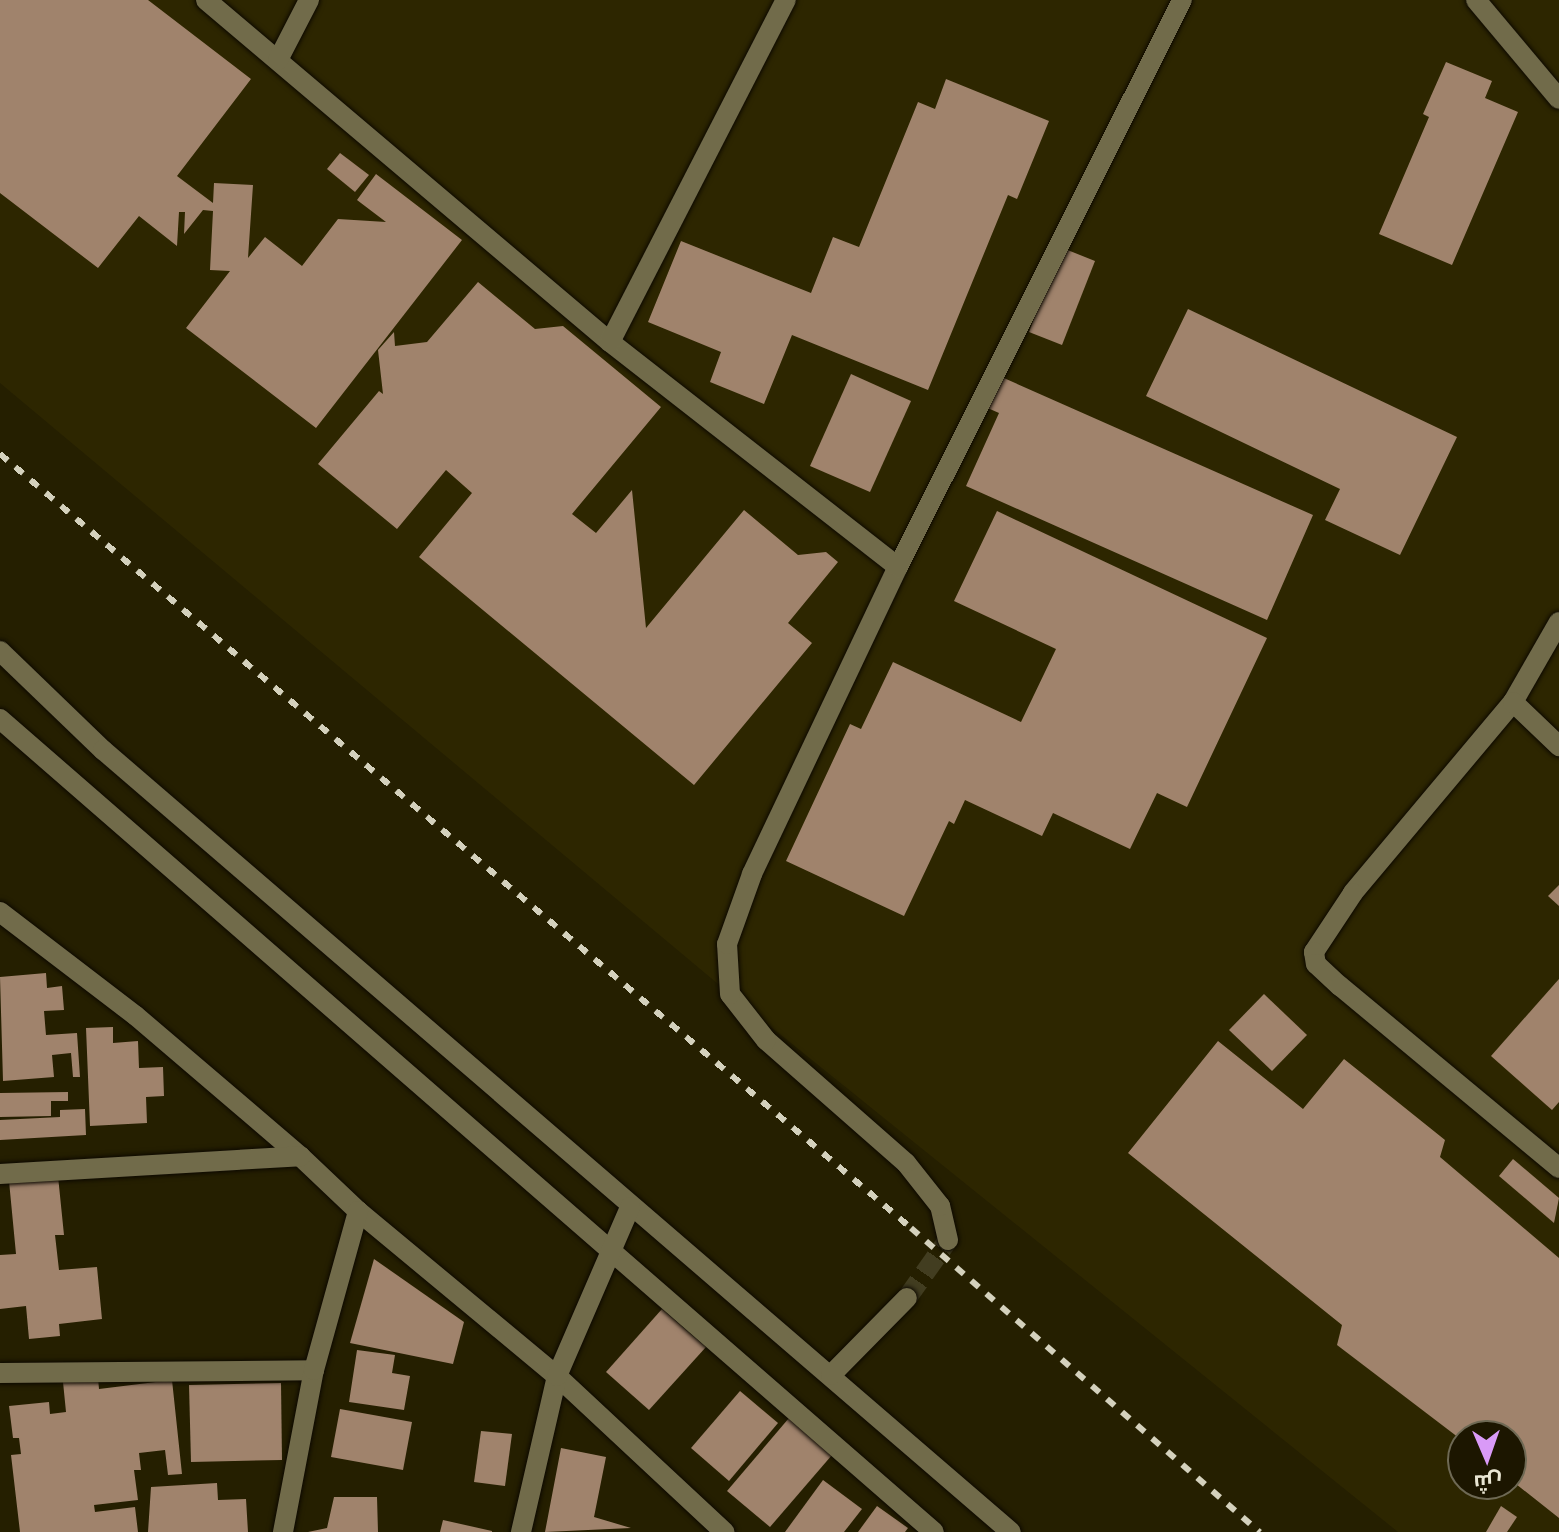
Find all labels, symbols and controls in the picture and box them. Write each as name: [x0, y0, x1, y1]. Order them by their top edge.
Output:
north arrow: [1447, 1420, 1527, 1500]
text: ش: [1473, 1470, 1502, 1495]

